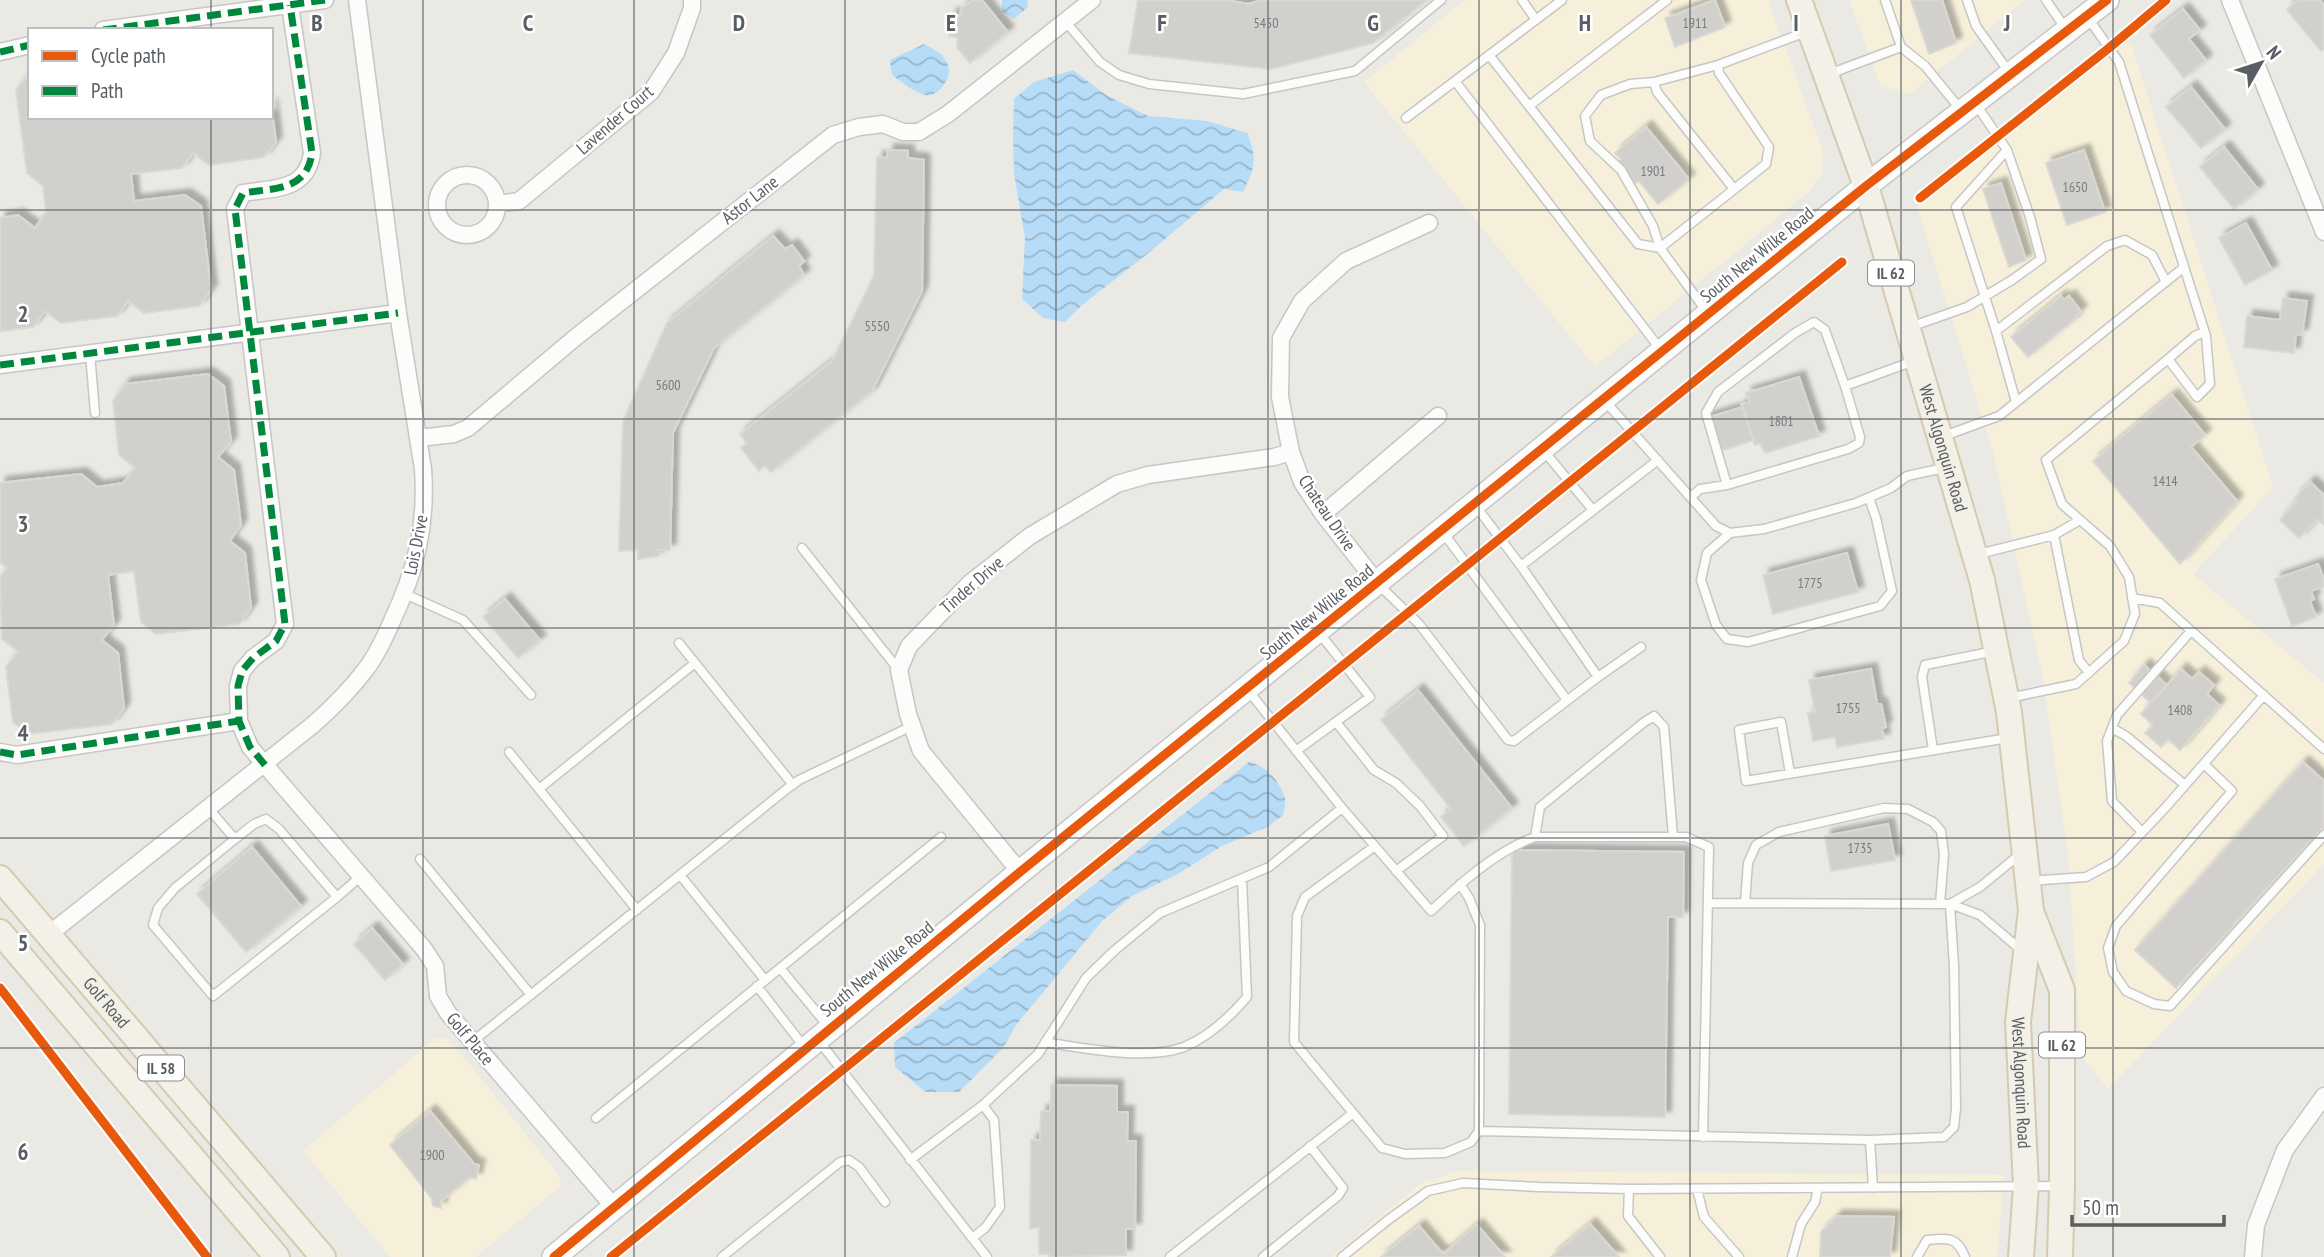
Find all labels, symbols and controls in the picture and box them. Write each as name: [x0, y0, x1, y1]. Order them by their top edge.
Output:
text: B: [311, 8, 323, 37]
text: C: [523, 8, 534, 37]
text: D: [733, 8, 745, 37]
text: E: [946, 8, 956, 37]
text: F: [1157, 8, 1167, 37]
text: G: [1367, 8, 1379, 37]
text: H: [1579, 8, 1591, 37]
text: I: [1793, 8, 1799, 37]
text: J: [2003, 8, 2010, 37]
house number: 5450: [1253, 14, 1279, 32]
house number: 1911: [1682, 14, 1708, 32]
legend: [28, 28, 273, 119]
north arrow: [2226, 28, 2296, 98]
text: N: [2262, 41, 2287, 64]
text: Cycle path: [91, 42, 166, 69]
text: Path: [91, 77, 123, 104]
street label: Lavender Court: [572, 80, 658, 159]
house number: 1901: [1640, 162, 1666, 180]
street label: Astor Lane: [717, 170, 783, 229]
house number: 1650: [2062, 178, 2088, 196]
street label: South New Wilke Road: [1695, 202, 1818, 308]
road number: IL 62: [1868, 260, 1914, 286]
text: 2: [18, 299, 29, 328]
house number: 5550: [864, 317, 890, 335]
house number: 5600: [655, 376, 681, 394]
street label: West Algonquin Road: [1914, 382, 1973, 514]
house number: 1801: [1768, 412, 1794, 430]
street label: Chateau Drive: [1294, 470, 1361, 555]
house number: 1414: [2152, 472, 2178, 490]
text: 3: [18, 509, 29, 538]
street label: Lois Drive: [398, 513, 433, 577]
street label: Tinder Drive: [935, 551, 1008, 618]
street label: South New Wilke Road: [1255, 559, 1378, 665]
house number: 1775: [1797, 574, 1823, 592]
house number: 1755: [1835, 699, 1861, 717]
house number: 1408: [2167, 701, 2193, 719]
text: 4: [18, 718, 29, 747]
house number: 1735: [1847, 839, 1873, 857]
street label: South New Wilke Road: [815, 916, 938, 1022]
text: 5: [18, 928, 29, 957]
street label: Golf Road: [79, 972, 135, 1033]
street label: Golf Place: [442, 1007, 499, 1070]
street label: West Algonquin Road: [2007, 1017, 2036, 1149]
road number: IL 62: [2039, 1032, 2085, 1058]
road number: IL 58: [138, 1056, 184, 1080]
text: 6: [18, 1137, 29, 1166]
house number: 1900: [419, 1146, 445, 1164]
scale bar: [2072, 1184, 2224, 1228]
text: 50 m: [2082, 1194, 2119, 1221]

